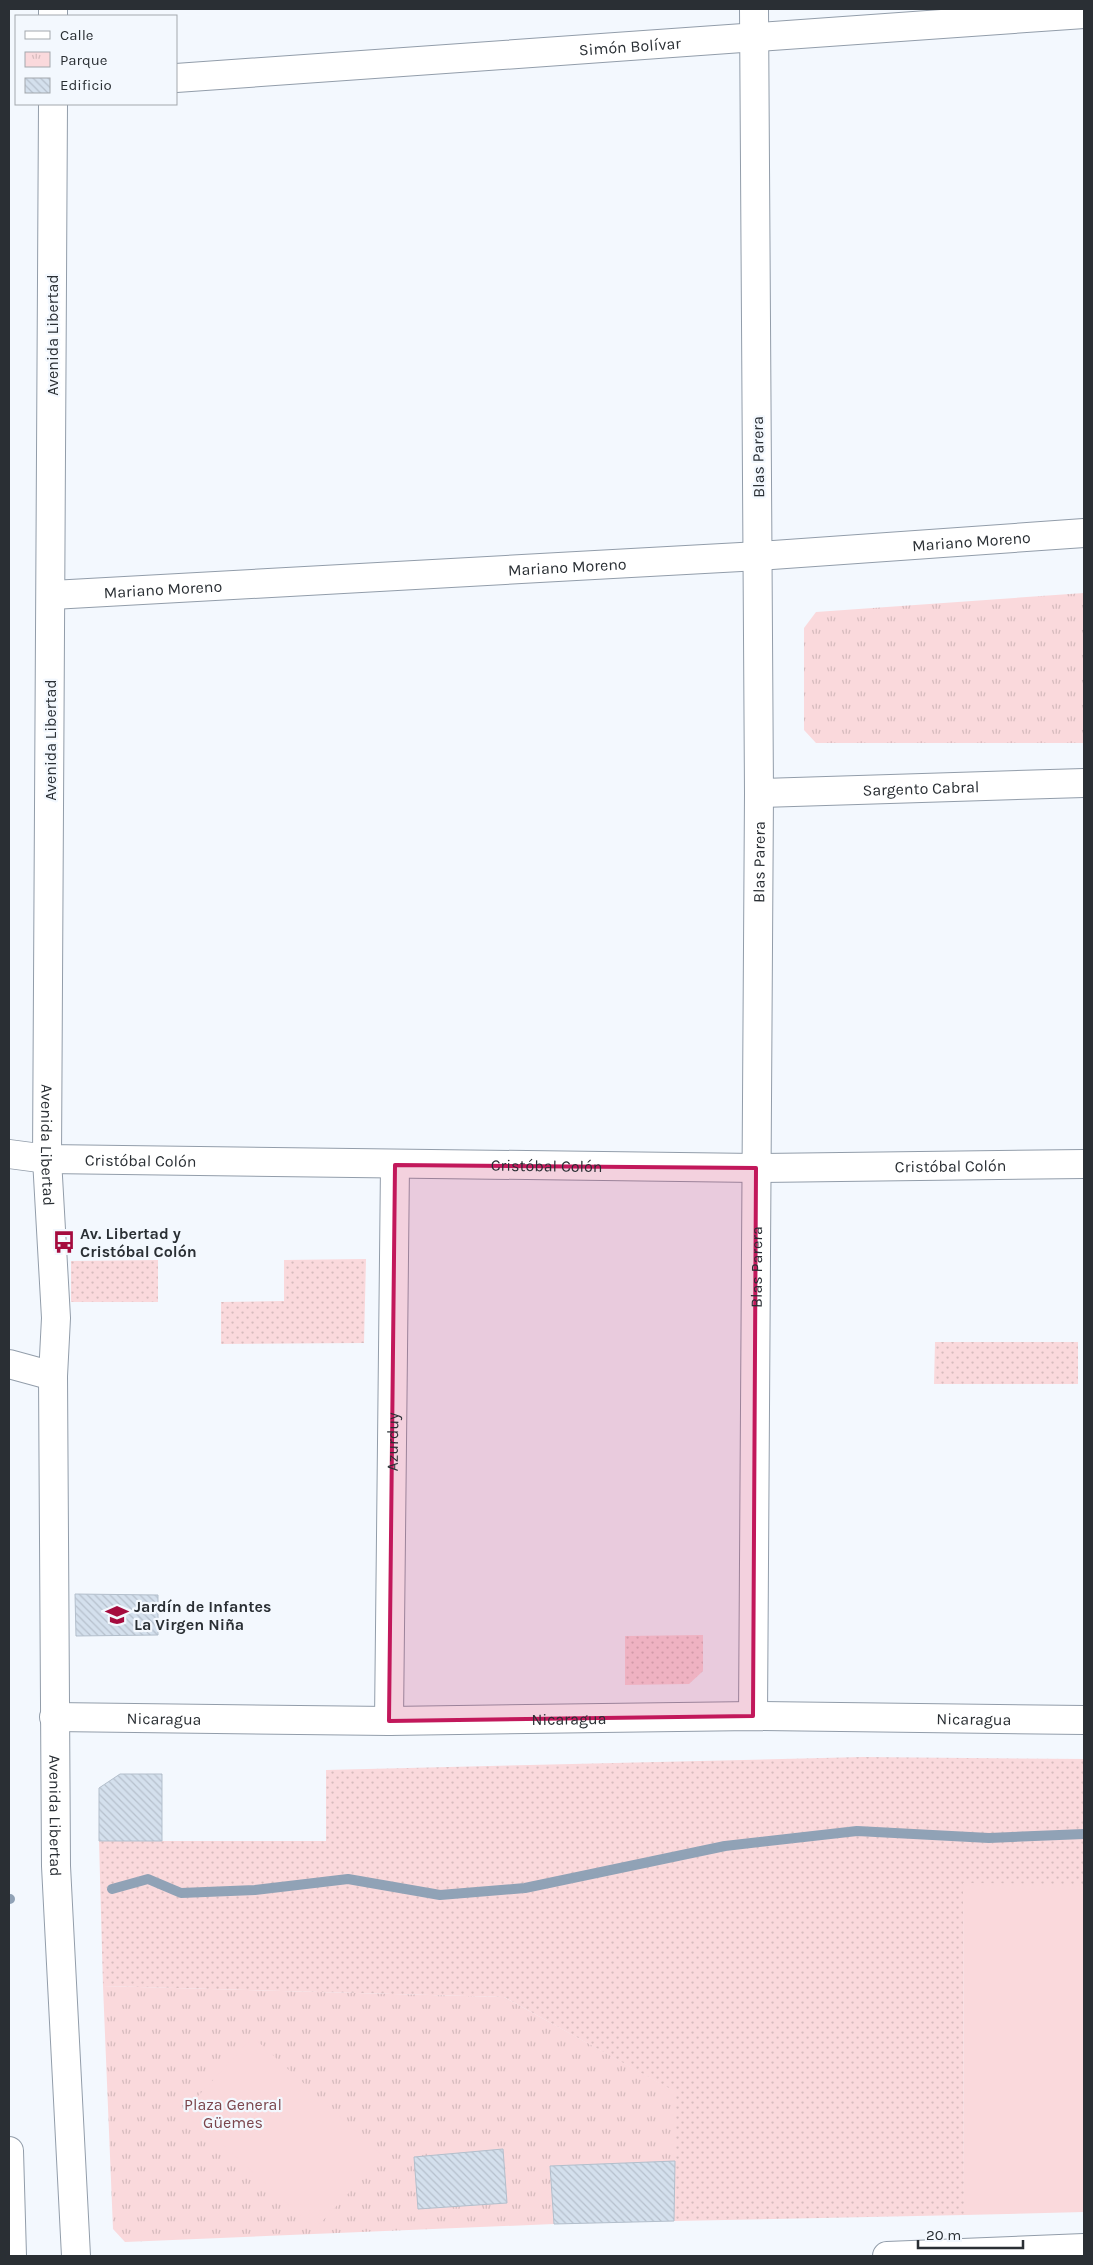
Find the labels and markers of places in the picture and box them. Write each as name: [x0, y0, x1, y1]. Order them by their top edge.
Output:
place label: Av. Libertad y Cristóbal Colón: [80, 1224, 197, 1261]
bus stop icon: Av. Libertad y Cristóbal Colón: [51, 1229, 77, 1255]
place label: Jardín de Infantes La Virgen Niña: [134, 1597, 271, 1634]
school or university icon: Jardín de Infantes La Virgen Niña: [104, 1602, 130, 1628]

